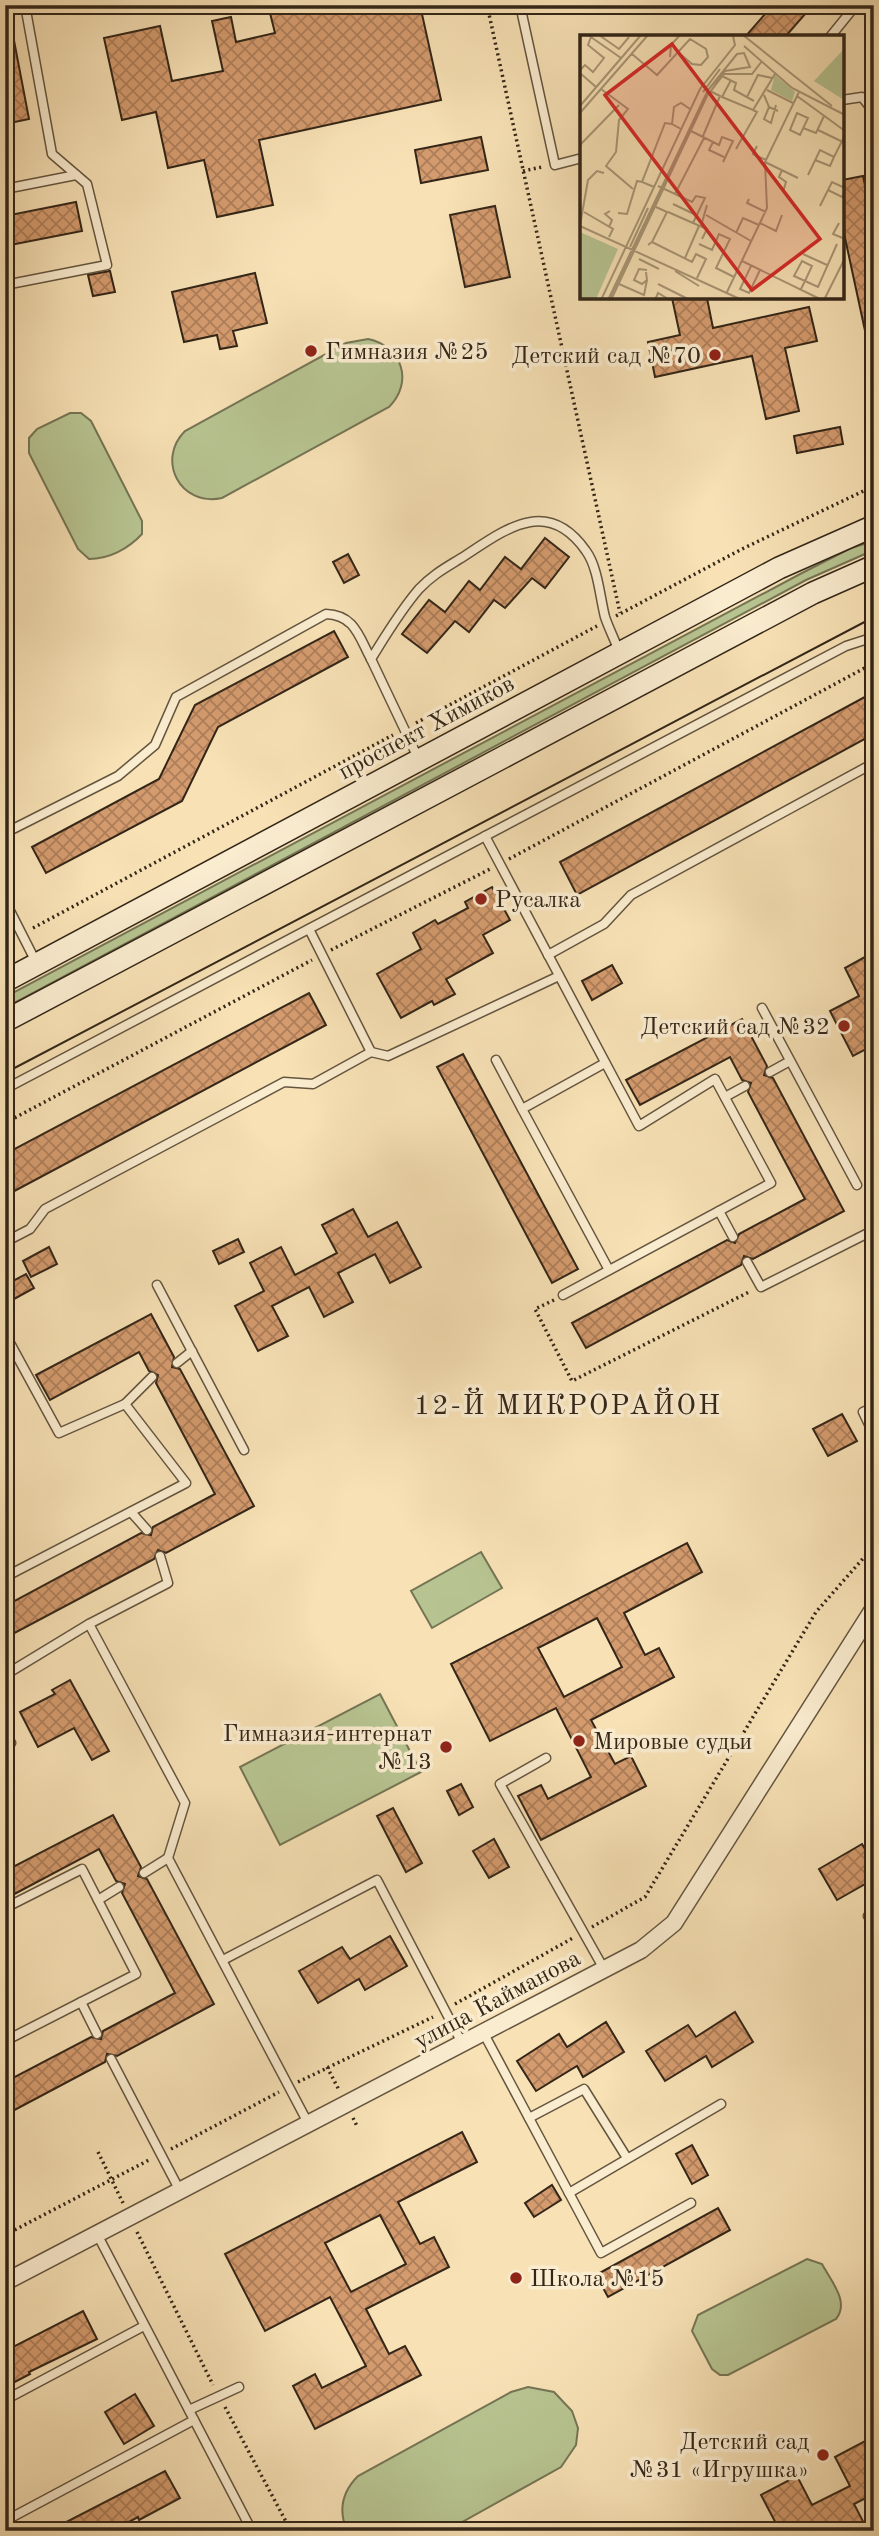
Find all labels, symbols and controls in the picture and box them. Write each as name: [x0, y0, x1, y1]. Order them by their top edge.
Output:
inset map: [580, 35, 844, 299]
place label: Гимназия №25: [325, 341, 488, 365]
marker: Гимназия №25: [303, 343, 319, 359]
place label: Детский сад №70: [512, 345, 701, 369]
marker: Детский сад №70: [707, 347, 723, 363]
street label: проспект Химиков: [335, 672, 519, 785]
place label: Русалка: [495, 889, 581, 913]
marker: Русалка: [473, 891, 489, 907]
place label: Детский сад №32: [641, 1016, 830, 1040]
marker: Детский сад №32: [836, 1018, 852, 1034]
district label: 12-Й МИКРОРАЙОН: [414, 1387, 722, 1421]
place label: Гимназия-интернат №13: [223, 1723, 432, 1775]
place label: Мировые судьи: [593, 1731, 752, 1755]
marker: Мировые судьи: [571, 1733, 587, 1749]
marker: Гимназия-интернат №13: [438, 1739, 454, 1755]
street label: улица Кайманова: [411, 1947, 585, 2055]
place label: Школа №15: [530, 2268, 665, 2292]
marker: Школа №15: [508, 2270, 524, 2286]
place label: Детский сад №31 «Игрушка»: [630, 2431, 809, 2483]
marker: Детский сад №31 «Игрушка»: [815, 2447, 831, 2463]

